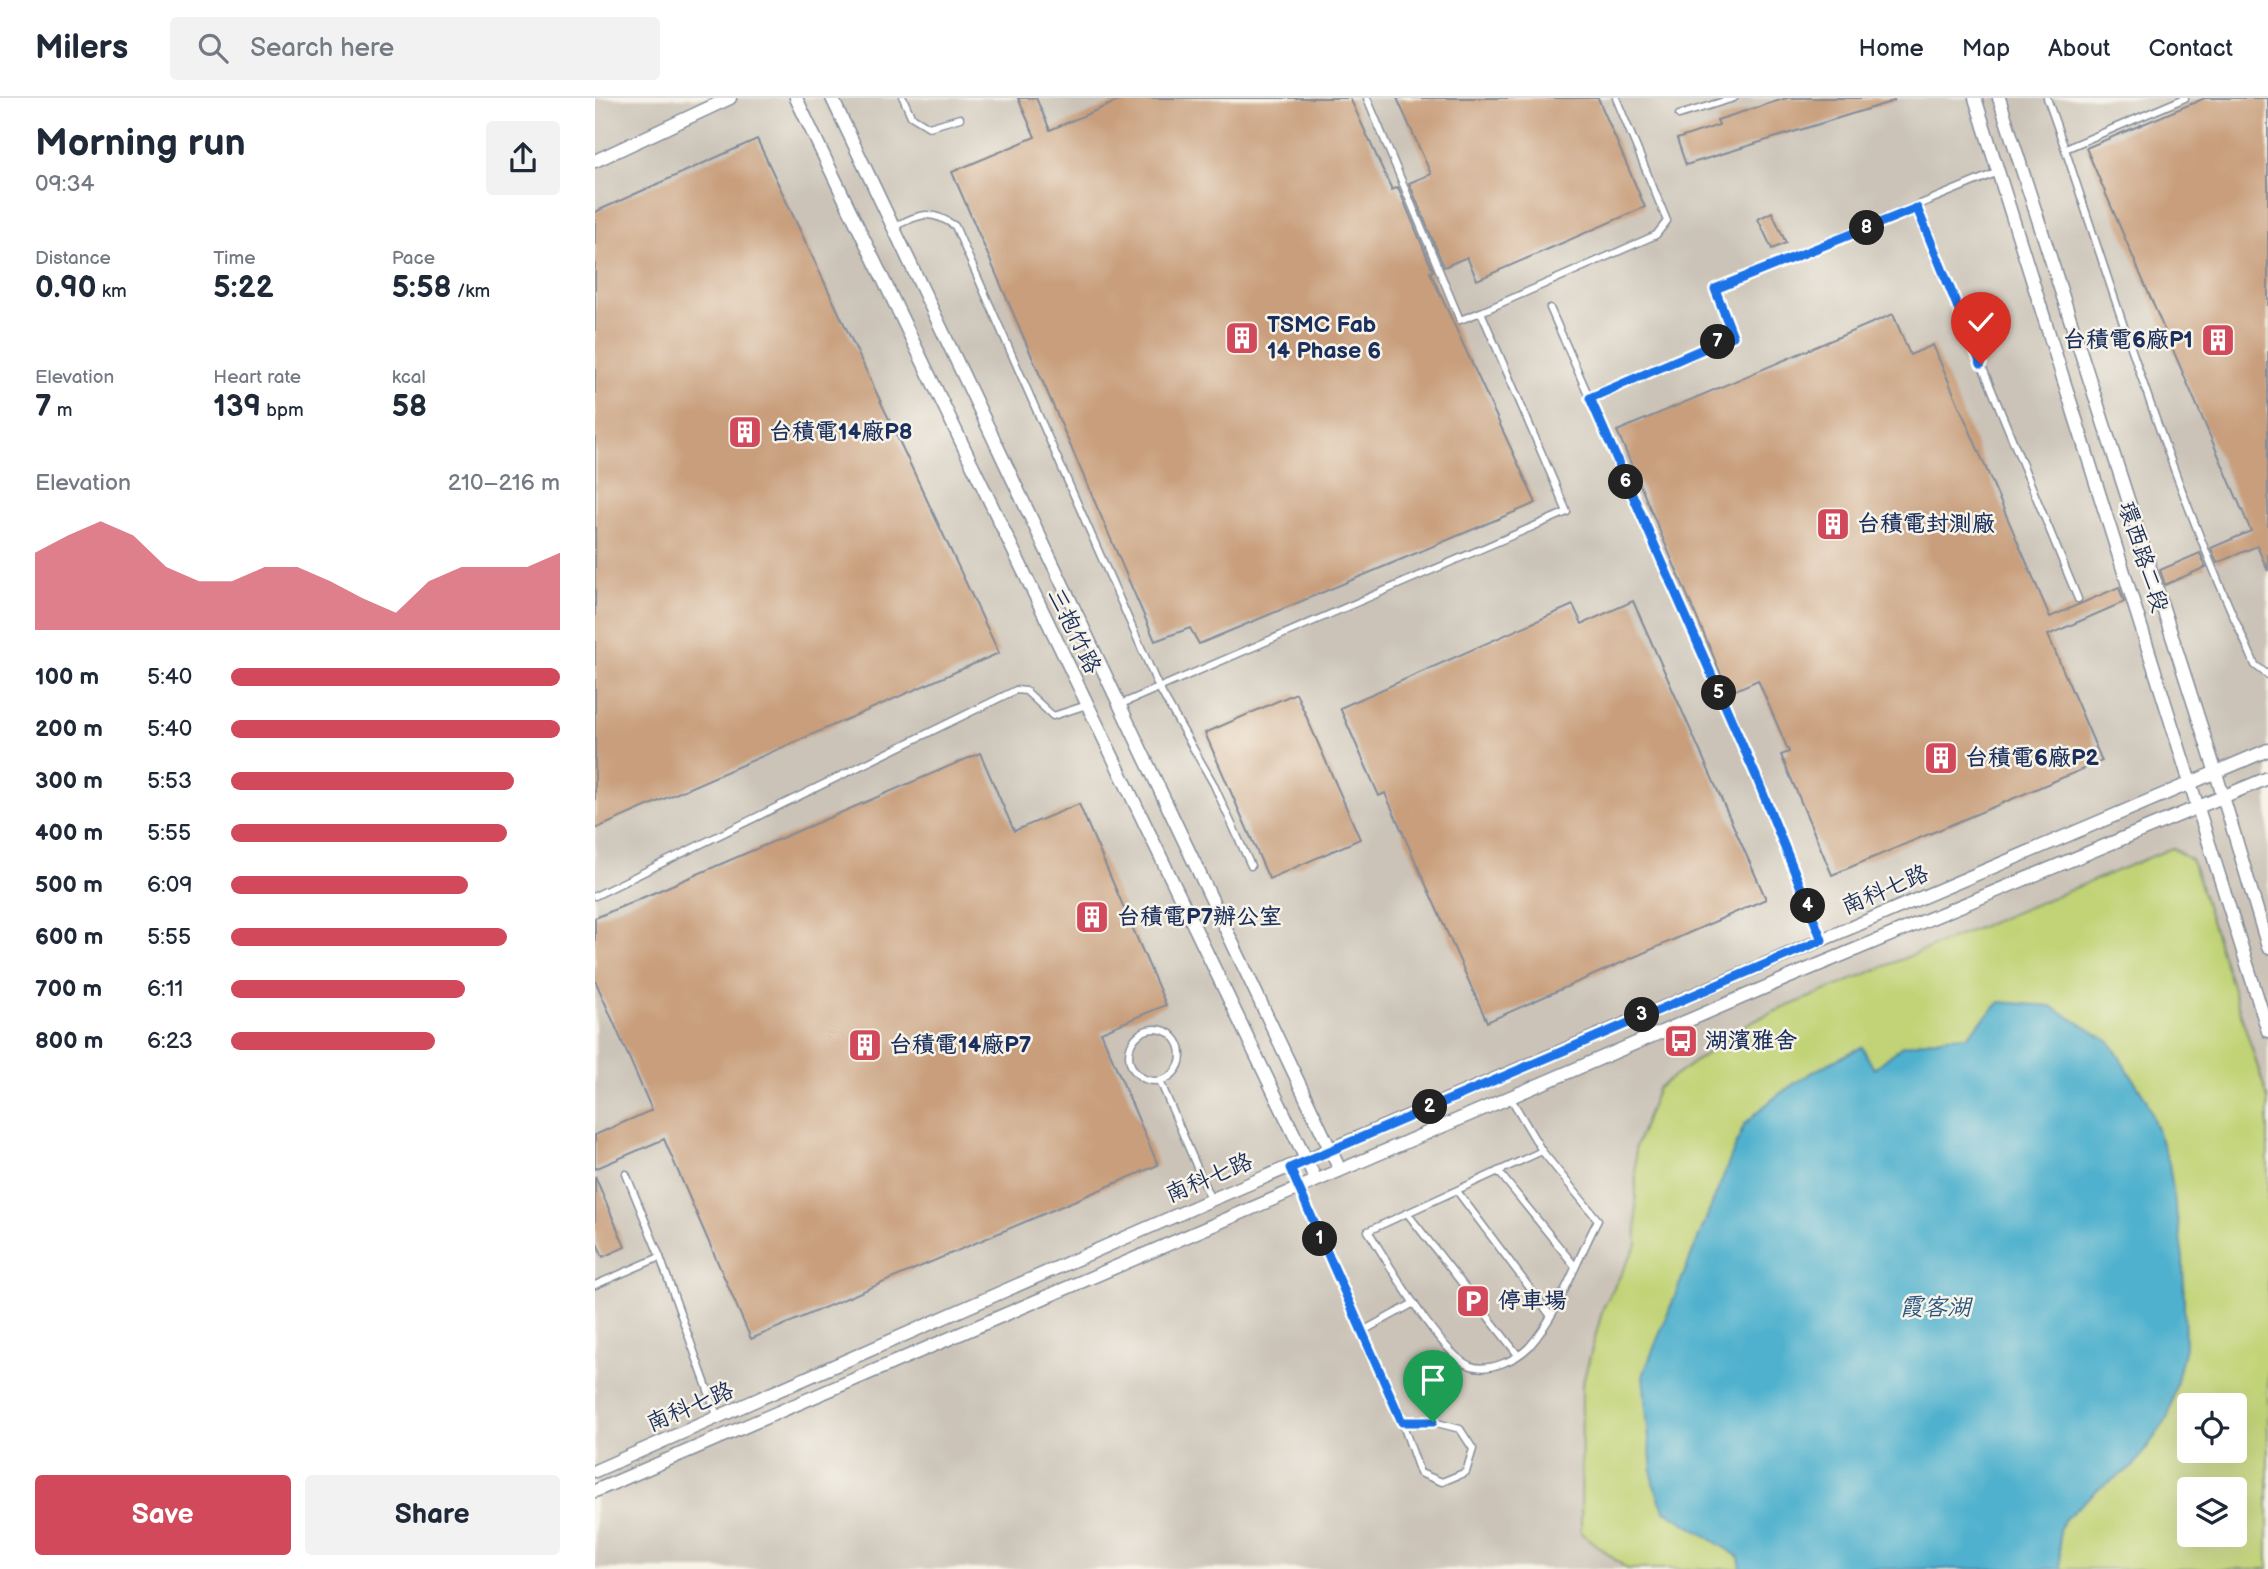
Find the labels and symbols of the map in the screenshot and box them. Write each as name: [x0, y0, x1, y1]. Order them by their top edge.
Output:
pin: 8: [1849, 211, 1885, 246]
pin: [1951, 292, 2011, 364]
place label: TSMC Fab 14 Phase 6: [1267, 311, 1381, 365]
building icon: TSMC Fab 14 Phase 6: [1223, 319, 1261, 357]
building icon: 台積電6廠P1: [2199, 321, 2237, 359]
pin: 7: [1701, 324, 1735, 360]
place label: 台積電6廠P1: [2063, 326, 2193, 354]
building icon: 台積電14廠P8: [726, 413, 764, 451]
place label: 台積電14廠P8: [769, 418, 912, 446]
pin: 6: [1609, 464, 1643, 500]
street label: 環西路二段: [2112, 498, 2174, 616]
building icon: 台積電封測廠: [1814, 505, 1852, 543]
place label: 台積電封測廠: [1857, 510, 1995, 538]
street label: 三抱竹路: [1041, 584, 1107, 678]
pin: 5: [1701, 676, 1737, 710]
building icon: 台積電6廠P2: [1922, 739, 1960, 777]
place label: 台積電6廠P2: [1965, 744, 2099, 772]
street label: 南科七路: [1837, 859, 1933, 921]
pin: 4: [1791, 888, 1825, 924]
building icon: 台積電P7辦公室: [1073, 898, 1111, 936]
place label: 台積電P7辦公室: [1117, 903, 1282, 931]
pin: 3: [1625, 998, 1659, 1032]
bus stop icon: 湖濱雅舍: [1662, 1022, 1700, 1060]
building icon: 台積電14廠P7: [846, 1026, 884, 1064]
place label: 湖濱雅舍: [1705, 1027, 1797, 1055]
place label: 台積電14廠P7: [889, 1031, 1032, 1059]
pin: 2: [1413, 1090, 1447, 1124]
street label: 南科七路: [1161, 1147, 1257, 1209]
pin: 1: [1303, 1222, 1337, 1256]
parking icon: 停車場: [1454, 1282, 1492, 1320]
place label: 停車場: [1498, 1287, 1567, 1315]
water label: 霞客湖: [1899, 1293, 1974, 1322]
pin: [1403, 1350, 1463, 1422]
street label: 南科七路: [642, 1376, 738, 1438]

